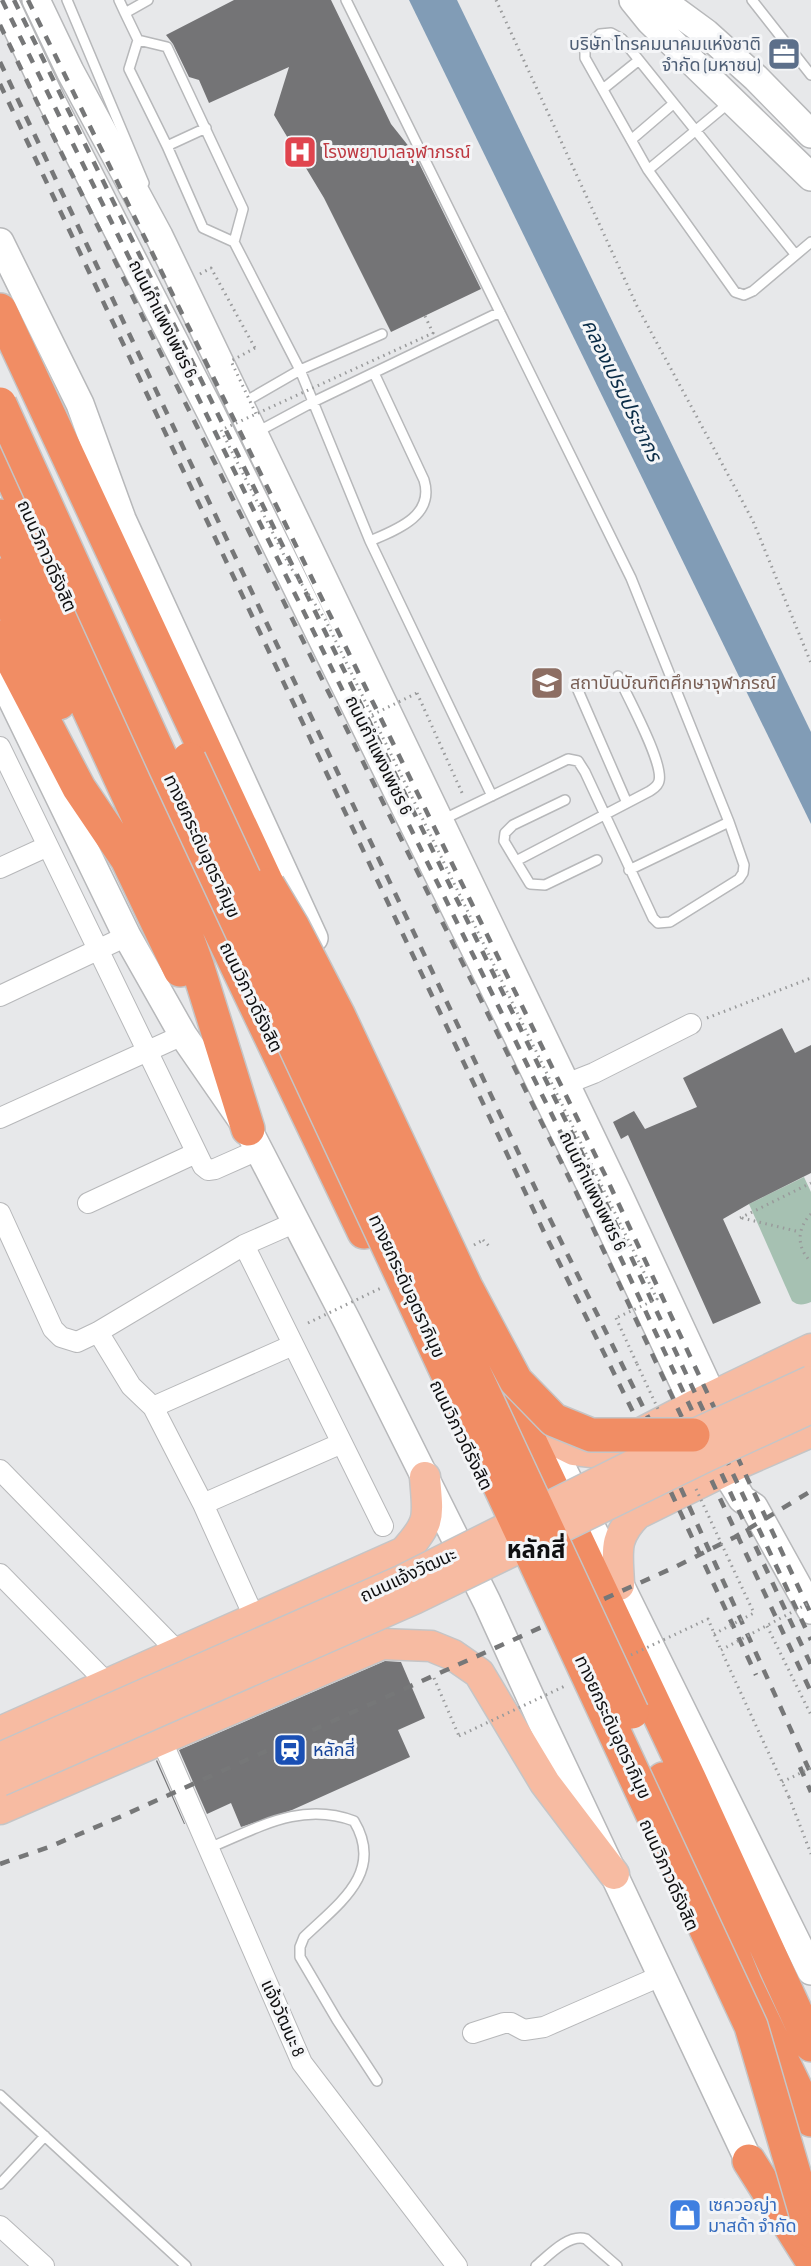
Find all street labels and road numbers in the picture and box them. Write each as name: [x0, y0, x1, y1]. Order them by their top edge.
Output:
street label: ถนนกำแพงเพชร 6: [124, 257, 201, 382]
street label: ถนนวิภาวดีรังสิต: [13, 497, 81, 615]
street label: ถนนกำแพงเพชร 6: [341, 692, 417, 818]
street label: ทางยกระดับอุตราภิมุข: [159, 771, 244, 921]
street label: ถนนวิภาวดีรังสิต: [215, 939, 286, 1056]
street label: ถนนกำแพงเพชร 6: [555, 1128, 631, 1254]
street label: ทางยกระดับอุตราภิมุข: [364, 1211, 449, 1361]
street label: ถนนวิภาวดีรังสิต: [425, 1377, 496, 1494]
street label: ถนนแจ้งวัฒนะ: [357, 1544, 460, 1607]
street label: ทางยกระดับอุตราภิมุข: [570, 1652, 655, 1802]
street label: ถนนวิภาวดีรังสิต: [635, 1816, 703, 1934]
street label: แจ้งวัฒนะ 8: [256, 1977, 309, 2060]

